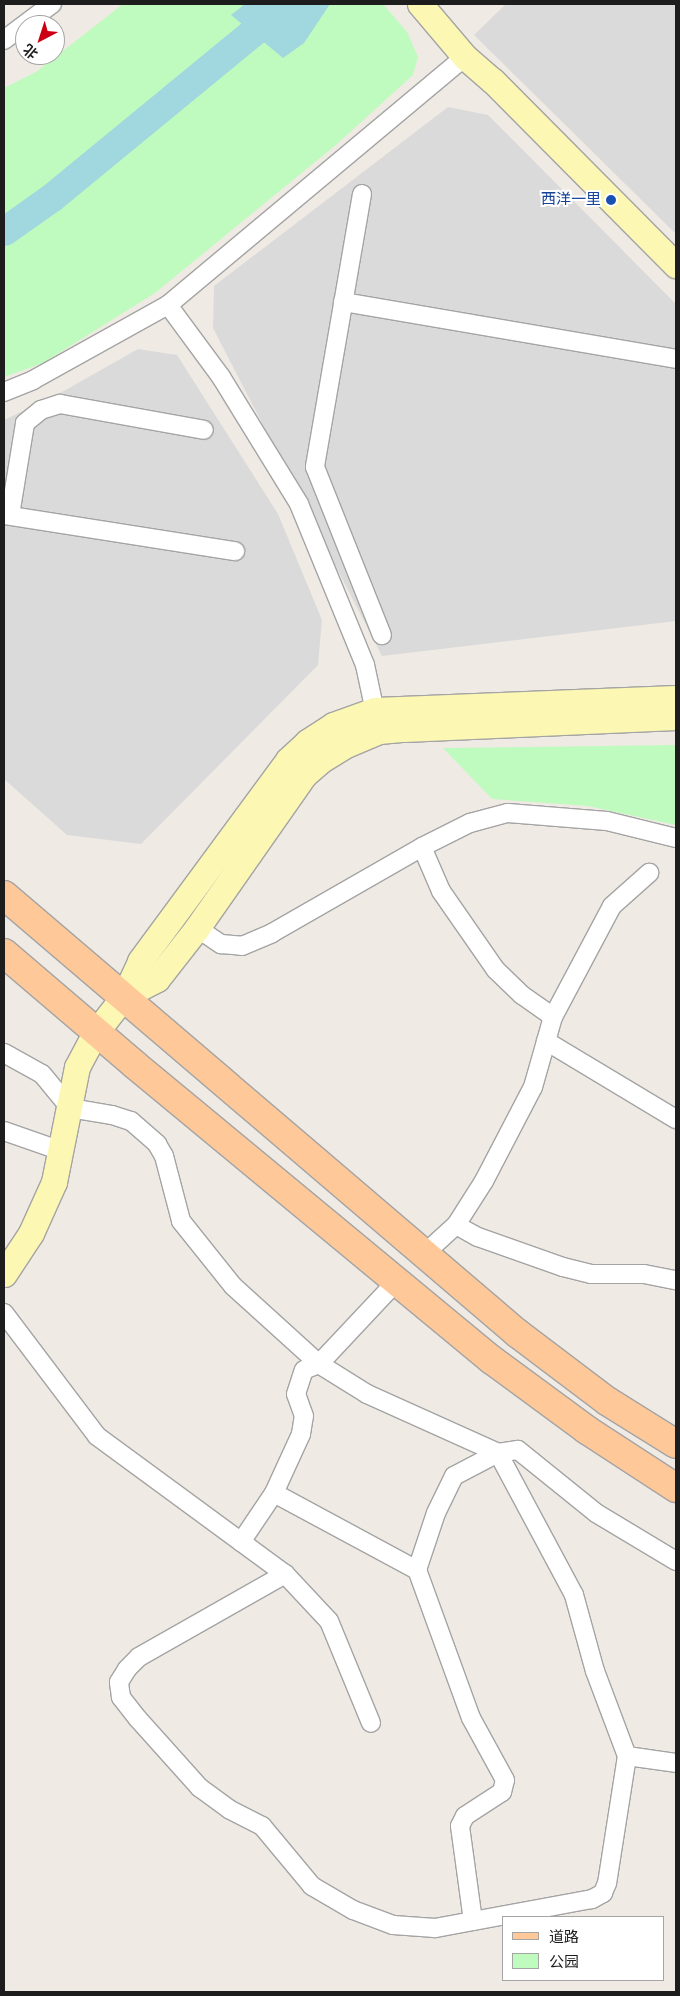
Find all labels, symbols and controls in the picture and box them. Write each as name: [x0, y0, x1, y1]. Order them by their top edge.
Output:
north arrow: [15, 15, 65, 65]
text: 北: [21, 41, 41, 61]
place label: 西洋一里: [541, 191, 601, 209]
marker: 西洋一里: [605, 194, 617, 206]
legend: [502, 1916, 665, 1981]
text: 道路: [549, 1930, 579, 1945]
text: 公园: [549, 1955, 579, 1970]

